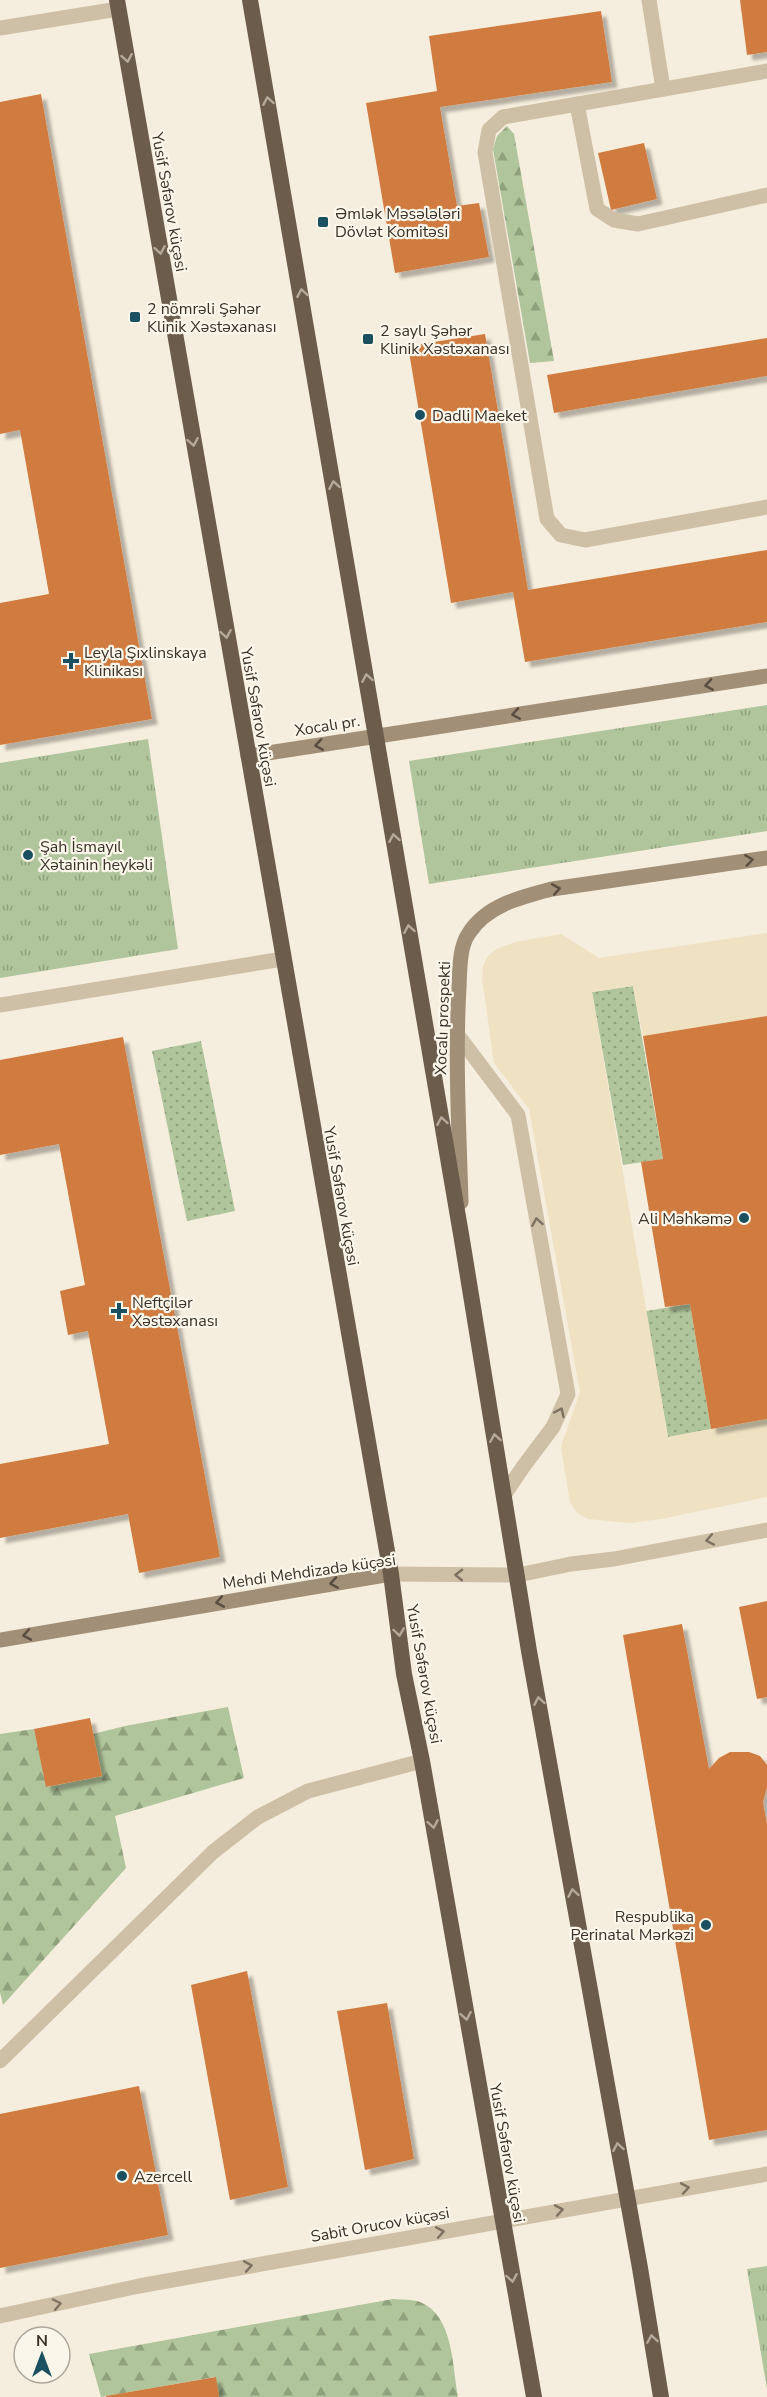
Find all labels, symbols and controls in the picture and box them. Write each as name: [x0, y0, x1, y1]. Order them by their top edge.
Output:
one-way arrow: [120, 53, 132, 62]
one-way arrow: [262, 96, 275, 106]
street label: Yusif Səfərov küçəsi: [146, 130, 192, 274]
place label: Əmlək Məsələləri Dövlət Komitəsi: [335, 203, 460, 243]
marker: Əmlək Məsələləri Dövlət Komitəsi: [316, 215, 330, 229]
one-way arrow: [153, 244, 166, 254]
one-way arrow: [296, 289, 308, 298]
place label: 2 nömrəli Şəhər Klinik Xəstəxanası: [147, 298, 276, 338]
marker: 2 nömrəli Şəhər Klinik Xəstəxanası: [128, 310, 142, 324]
place label: 2 saylı Şəhər Klinik Xəstəxanası: [380, 320, 509, 360]
marker: 2 saylı Şəhər Klinik Xəstəxanası: [361, 332, 375, 346]
place label: Dadli Maeket: [432, 405, 527, 427]
marker: Dadli Maeket: [413, 408, 427, 422]
one-way arrow: [186, 437, 199, 447]
one-way arrow: [329, 481, 341, 490]
one-way arrow: [219, 629, 232, 639]
place label: Leyla Şıxlinskaya Klinikası: [84, 642, 207, 682]
street label: Yusif Səfərov küçəsi: [235, 645, 281, 789]
marker: Leyla Şıxlinskaya Klinikası: [62, 652, 80, 670]
one-way arrow: [361, 673, 374, 683]
one-way arrow: [705, 678, 714, 690]
one-way arrow: [512, 707, 522, 720]
street label: Xocalı pr.: [293, 710, 361, 742]
one-way arrow: [314, 738, 324, 750]
one-way arrow: [388, 833, 401, 843]
place label: Şah İsmayıl Xətainin heykəli: [40, 836, 153, 876]
marker: Şah İsmayıl Xətainin heykəli: [21, 848, 35, 862]
one-way arrow: [745, 855, 754, 867]
one-way arrow: [551, 883, 561, 896]
one-way arrow: [404, 924, 416, 934]
street label: Xocalı prospekti: [430, 961, 456, 1075]
one-way arrow: [436, 1116, 449, 1126]
street label: Yusif Səfərov küçəsi: [318, 1124, 364, 1268]
place label: Ali Məhkəmə: [638, 1208, 732, 1230]
marker: Ali Məhkəmə: [737, 1211, 751, 1225]
one-way arrow: [531, 1217, 544, 1227]
place label: Neftçilər Xəstəxanası: [132, 1292, 218, 1332]
marker: Neftçilər Xəstəxanası: [110, 1302, 128, 1320]
one-way arrow: [552, 1408, 564, 1419]
one-way arrow: [489, 1433, 502, 1443]
one-way arrow: [705, 1534, 714, 1546]
street label: Mehdi Mehdizadə küçəsi: [221, 1549, 397, 1595]
one-way arrow: [455, 1569, 464, 1581]
one-way arrow: [329, 1576, 339, 1589]
one-way arrow: [215, 1595, 225, 1608]
street label: Yusif Səfərov küçəsi: [401, 1602, 447, 1746]
one-way arrow: [392, 1627, 404, 1637]
one-way arrow: [23, 1628, 33, 1641]
one-way arrow: [533, 1697, 546, 1707]
one-way arrow: [426, 1819, 439, 1829]
one-way arrow: [567, 1888, 580, 1898]
place label: Respublika Perinatal Mərkəzi: [571, 1906, 694, 1946]
marker: Respublika Perinatal Mərkəzi: [699, 1918, 713, 1932]
one-way arrow: [459, 2011, 472, 2021]
street label: Yusif Səfərov küçəsi: [484, 2081, 530, 2225]
one-way arrow: [613, 2142, 625, 2152]
place label: Azercell: [134, 2166, 193, 2188]
marker: Azercell: [115, 2169, 129, 2183]
one-way arrow: [680, 2182, 690, 2195]
street label: Sabit Orucov küçəsi: [309, 2202, 451, 2248]
one-way arrow: [554, 2204, 564, 2217]
one-way arrow: [436, 2226, 445, 2238]
one-way arrow: [243, 2260, 253, 2273]
one-way arrow: [505, 2273, 518, 2283]
one-way arrow: [52, 2298, 62, 2311]
north arrow: [12, 2325, 72, 2385]
text: N: [36, 2330, 48, 2352]
one-way arrow: [646, 2335, 659, 2345]

